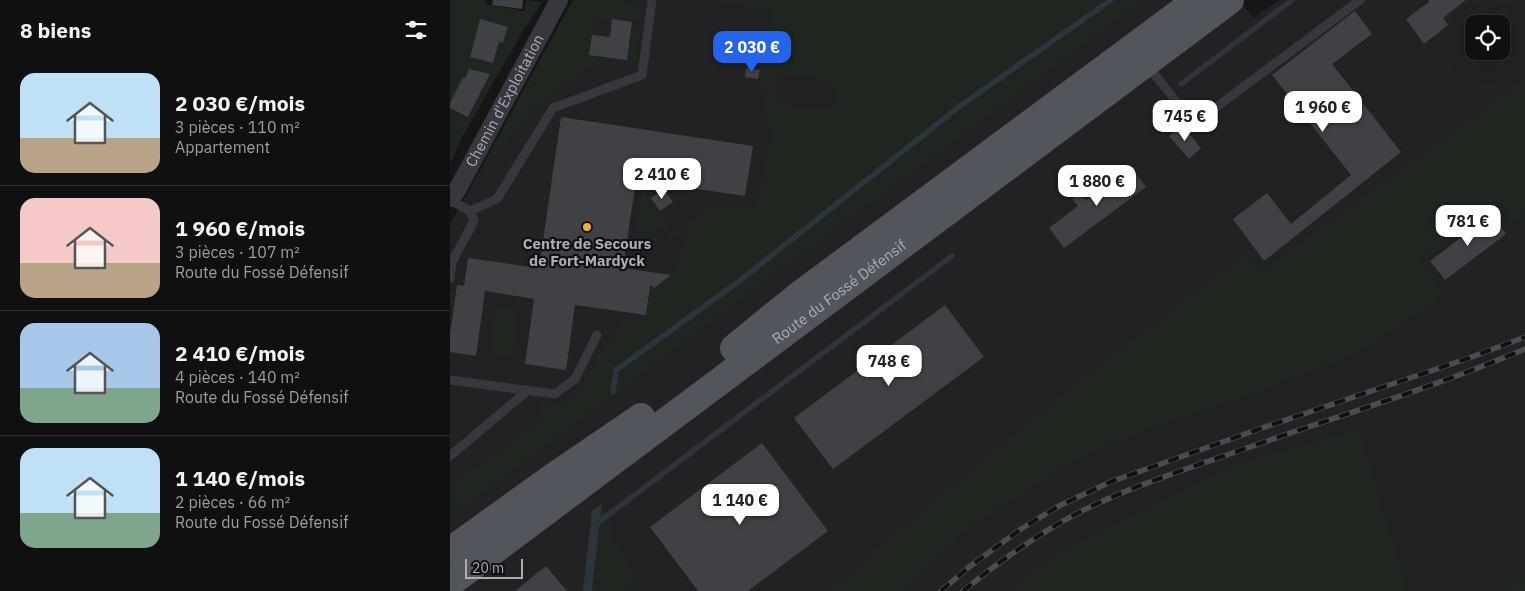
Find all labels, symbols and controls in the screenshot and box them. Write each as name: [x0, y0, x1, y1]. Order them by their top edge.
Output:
map controls: [1465, 15, 1510, 60]
button: locate: [1465, 15, 1510, 60]
text: 8 biens: [20, 16, 91, 44]
icon: filters: [402, 16, 430, 44]
pin: 2 030 €: [706, 30, 798, 73]
street label: Chemin d'Exploitation: [461, 31, 548, 170]
text: 2 030 €: [724, 37, 780, 57]
text: 2 030 €/mois: [175, 89, 305, 117]
pin: 1 960 €: [1277, 90, 1369, 133]
icon: home: [60, 93, 120, 153]
text: 1 960 €: [1295, 97, 1351, 117]
pin: 745 €: [1150, 100, 1220, 142]
text: 745 €: [1164, 106, 1206, 126]
text: 3 pièces · 110 m²: [175, 117, 300, 137]
text: Appartement: [175, 137, 270, 157]
pin: 2 410 €: [616, 158, 708, 200]
text: 2 410 €: [634, 164, 690, 184]
pin: 1 880 €: [1051, 164, 1143, 207]
text: 1 880 €: [1069, 171, 1125, 191]
pin: 781 €: [1433, 204, 1503, 247]
text: 781 €: [1447, 211, 1489, 231]
text: 1 960 €/mois: [175, 214, 305, 242]
icon: home: [60, 218, 120, 278]
marker: Centre de Secours de Fort-Mardyck: [581, 221, 593, 233]
place label: Centre de Secours de Fort-Mardyck: [523, 234, 652, 270]
street label: Route du Fossé Défensif: [768, 235, 910, 348]
text: 3 pièces · 107 m²: [175, 242, 300, 262]
text: Route du Fossé Défensif: [175, 262, 348, 282]
text: 2 410 €/mois: [175, 339, 305, 367]
icon: home: [60, 343, 120, 403]
pin: 748 €: [854, 344, 924, 387]
text: 748 €: [868, 351, 910, 371]
text: 4 pièces · 140 m²: [175, 367, 300, 387]
text: Route du Fossé Défensif: [175, 387, 348, 407]
text: 1 140 €/mois: [175, 464, 305, 492]
icon: home: [60, 468, 120, 528]
pin: 1 140 €: [694, 484, 786, 526]
text: 1 140 €: [712, 490, 768, 510]
text: 2 pièces · 66 m²: [175, 492, 290, 512]
text: Route du Fossé Défensif: [175, 512, 348, 532]
scale bar: [465, 556, 522, 579]
text: 20 m: [472, 559, 504, 577]

